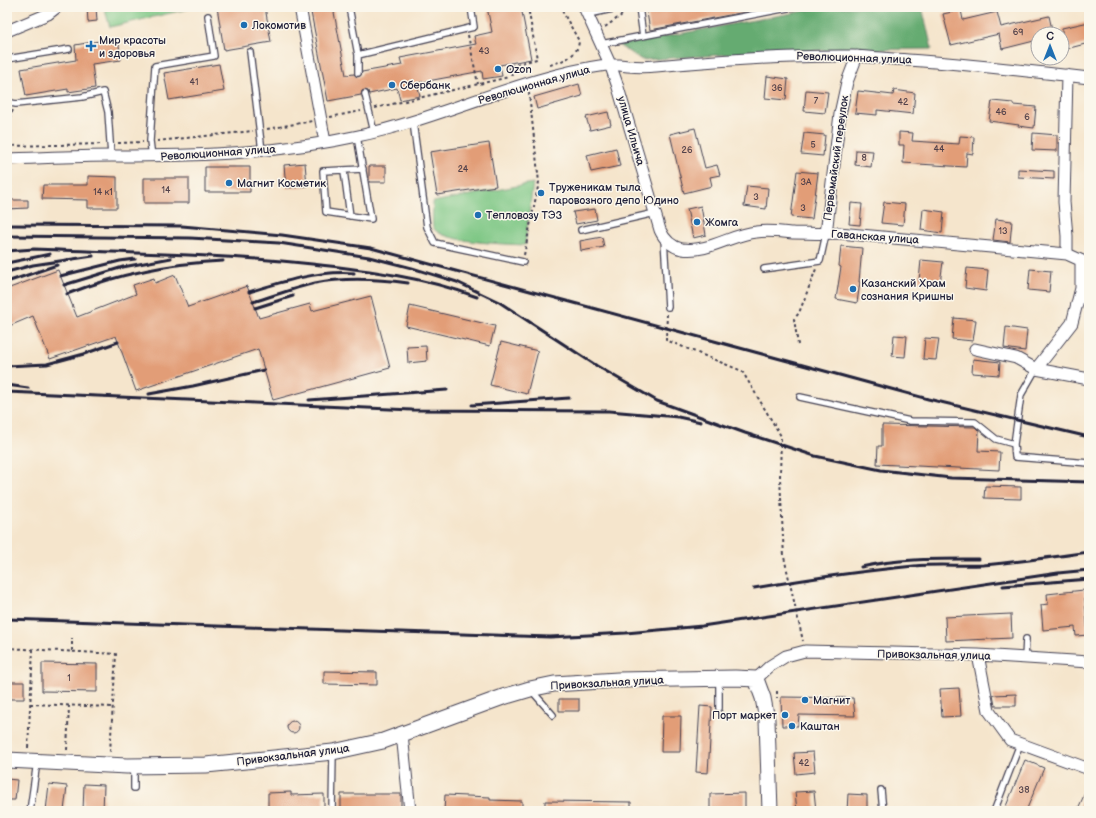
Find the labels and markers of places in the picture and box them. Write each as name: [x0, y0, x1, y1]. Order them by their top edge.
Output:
place label: Локомотив: [251, 19, 306, 32]
marker: Локомотив: [239, 20, 249, 30]
place label: Мир красоты и здоровья: [99, 34, 166, 60]
marker: Мир красоты и здоровья: [86, 41, 96, 51]
place label: Ozon: [506, 63, 532, 76]
marker: Ozon: [493, 64, 503, 74]
place label: Сбербанк: [400, 79, 451, 92]
marker: Сбербанк: [387, 80, 397, 90]
place label: Магнит Косметик: [237, 177, 326, 190]
marker: Магнит Косметик: [224, 178, 234, 188]
place label: Труженикам тыла паровозного депо Юдино: [549, 181, 679, 207]
marker: Труженикам тыла паровозного депо Юдино: [536, 188, 546, 198]
place label: Тепловозу ТЭ3: [486, 209, 562, 222]
marker: Тепловозу ТЭ3: [473, 210, 483, 220]
place label: Жомга: [705, 216, 739, 229]
marker: Жомга: [692, 217, 702, 227]
place label: Казанский Храм сознания Кришны: [861, 277, 954, 303]
marker: Казанский Храм сознания Кришны: [848, 284, 858, 294]
place label: Магнит: [813, 694, 850, 707]
marker: Магнит: [800, 695, 810, 705]
place label: Порт маркет: [712, 709, 777, 722]
marker: Порт маркет: [780, 710, 790, 720]
place label: Каштан: [800, 720, 840, 733]
marker: Каштан: [787, 721, 797, 731]

